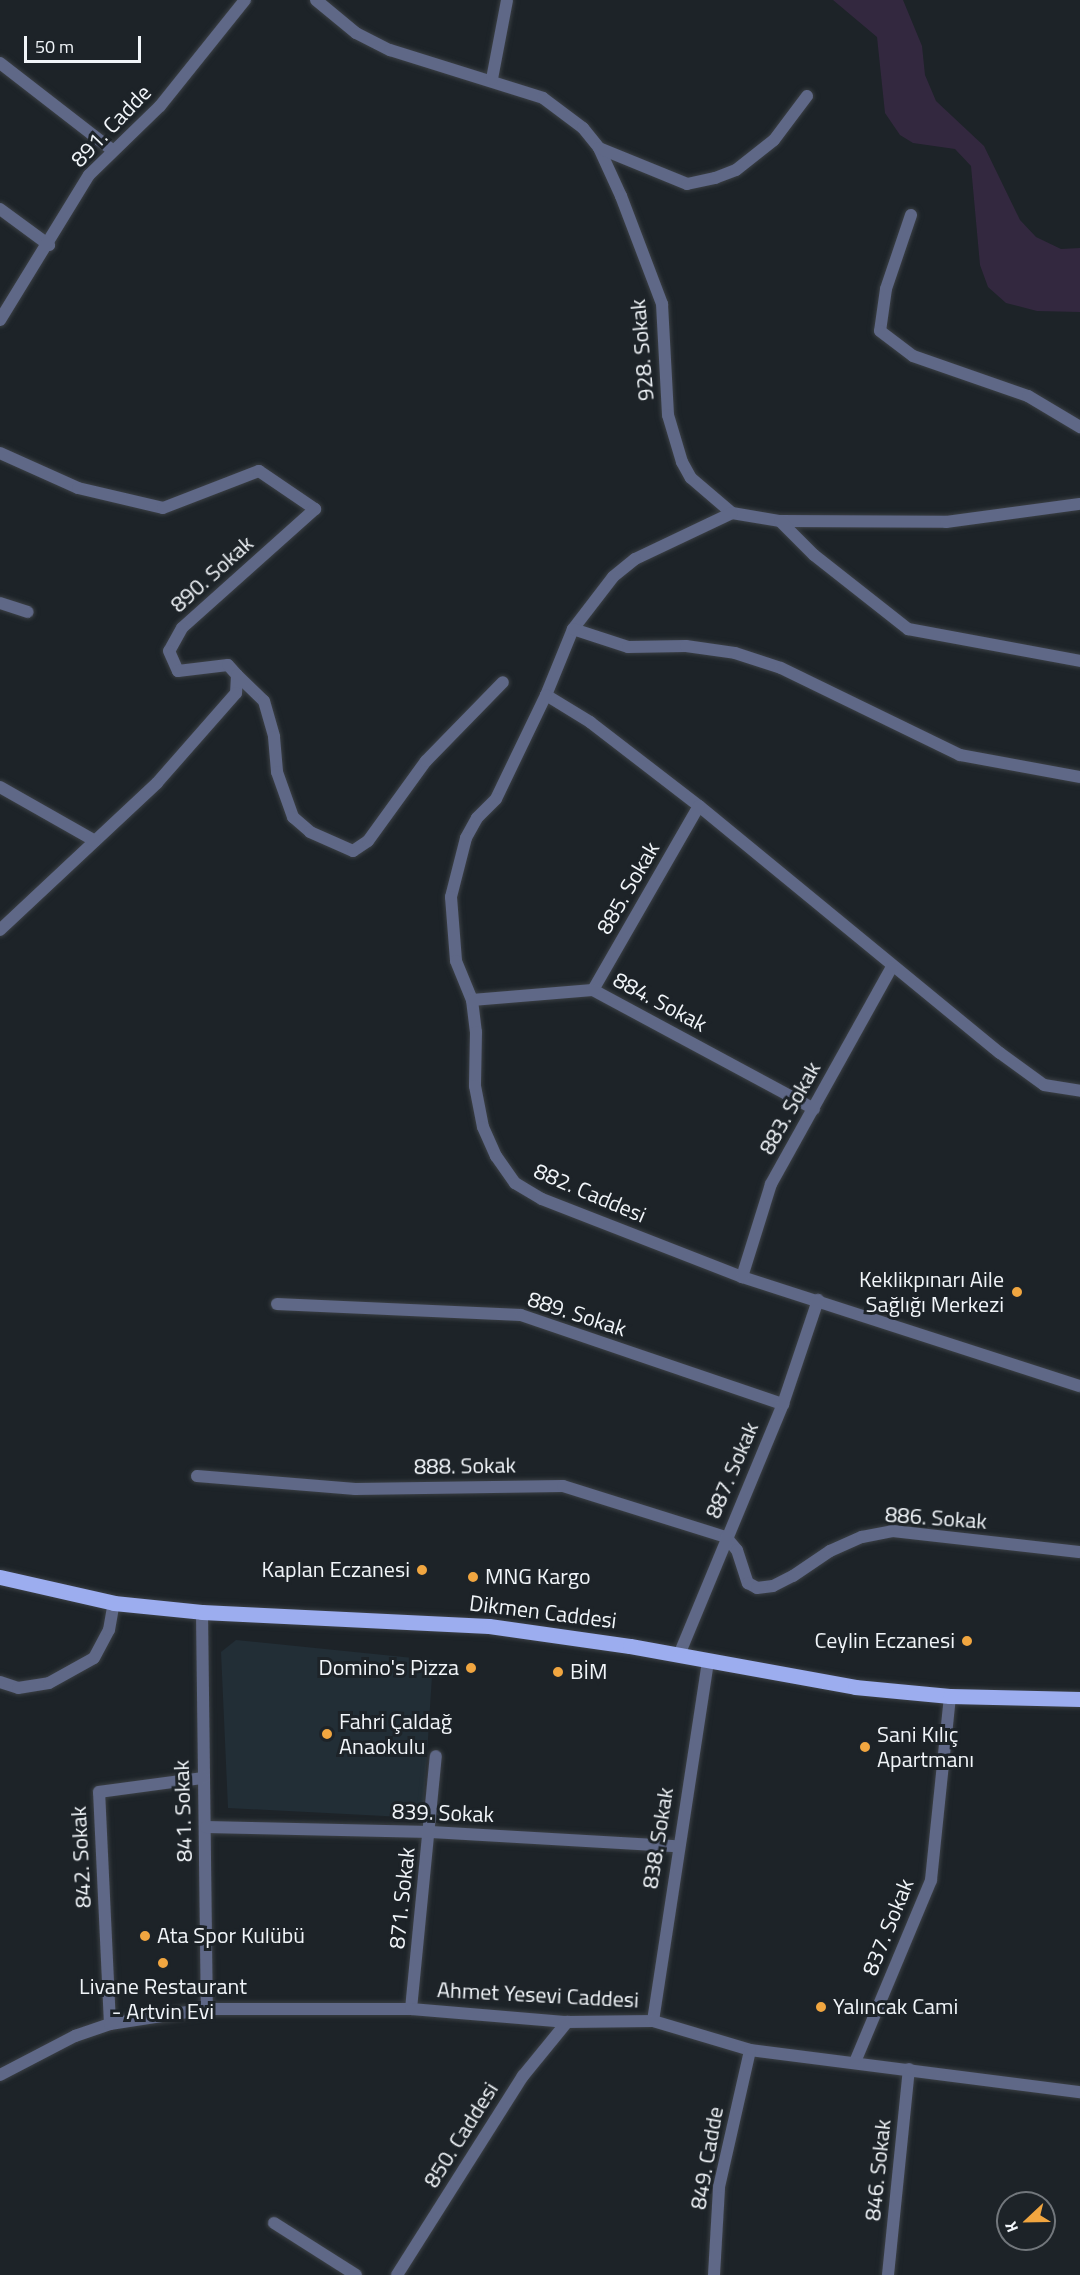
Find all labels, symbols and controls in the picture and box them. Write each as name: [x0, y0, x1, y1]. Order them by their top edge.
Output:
scale bar: [27, 24, 144, 62]
text: 50 m: [35, 33, 74, 60]
street label: 891. Cadde: [65, 79, 157, 173]
street label: 928. Sokak: [624, 298, 660, 402]
street label: 890. Sokak: [165, 530, 259, 618]
street label: 885. Sokak: [591, 837, 665, 939]
street label: 884. Sokak: [609, 966, 711, 1038]
street label: 883. Sokak: [754, 1057, 826, 1159]
street label: 882. Caddesi: [530, 1158, 650, 1228]
place label: Keklikpınarı Aile Sağlığı Merkezi: [859, 1266, 1004, 1318]
marker: Keklikpınarı Aile Sağlığı Merkezi: [1008, 1283, 1026, 1301]
street label: 889. Sokak: [524, 1286, 630, 1342]
street label: 887. Sokak: [700, 1418, 764, 1522]
street label: 888. Sokak: [414, 1452, 516, 1480]
street label: 886. Sokak: [884, 1501, 988, 1535]
place label: Kaplan Eczanesi: [262, 1557, 410, 1583]
marker: Kaplan Eczanesi: [415, 1563, 429, 1577]
place label: MNG Kargo: [485, 1564, 591, 1590]
marker: MNG Kargo: [466, 1570, 480, 1584]
street label: Dikmen Caddesi: [468, 1590, 618, 1634]
place label: Ceylin Eczanesi: [815, 1628, 955, 1654]
marker: Ceylin Eczanesi: [960, 1634, 974, 1648]
place label: Domino's Pizza: [318, 1655, 459, 1681]
place label: BİM: [570, 1659, 607, 1685]
marker: Domino's Pizza: [464, 1661, 478, 1675]
marker: BİM: [551, 1665, 565, 1679]
place label: Fahri Çaldağ Anaokulu: [339, 1708, 452, 1760]
place label: Sani Kılıç Apartmanı: [877, 1721, 974, 1772]
marker: Fahri Çaldağ Anaokulu: [320, 1727, 334, 1741]
marker: Sani Kılıç Apartmanı: [858, 1740, 872, 1754]
street label: 841. Sokak: [168, 1760, 198, 1862]
street label: 838. Sokak: [637, 1786, 679, 1890]
street label: 839. Sokak: [392, 1798, 494, 1828]
street label: 842. Sokak: [65, 1805, 97, 1909]
street label: 871. Sokak: [384, 1846, 420, 1950]
street label: 837. Sokak: [857, 1875, 919, 1979]
place label: Ata Spor Kulübü: [157, 1923, 305, 1949]
marker: Ata Spor Kulübü: [138, 1929, 152, 1943]
marker: Livane Restaurant - Artvin Evi: [156, 1956, 170, 1970]
place label: Livane Restaurant - Artvin Evi: [79, 1973, 247, 2024]
street label: Ahmet Yesevi Caddesi: [436, 1977, 640, 2013]
place label: Yalıncak Cami: [833, 1994, 958, 2020]
marker: Yalıncak Cami: [814, 2000, 828, 2014]
street label: 850. Caddesi: [418, 2078, 504, 2192]
street label: 849. Cadde: [685, 2105, 729, 2211]
street label: 846. Sokak: [860, 2118, 896, 2222]
north arrow: [996, 2191, 1056, 2251]
text: K: [998, 2218, 1024, 2236]

